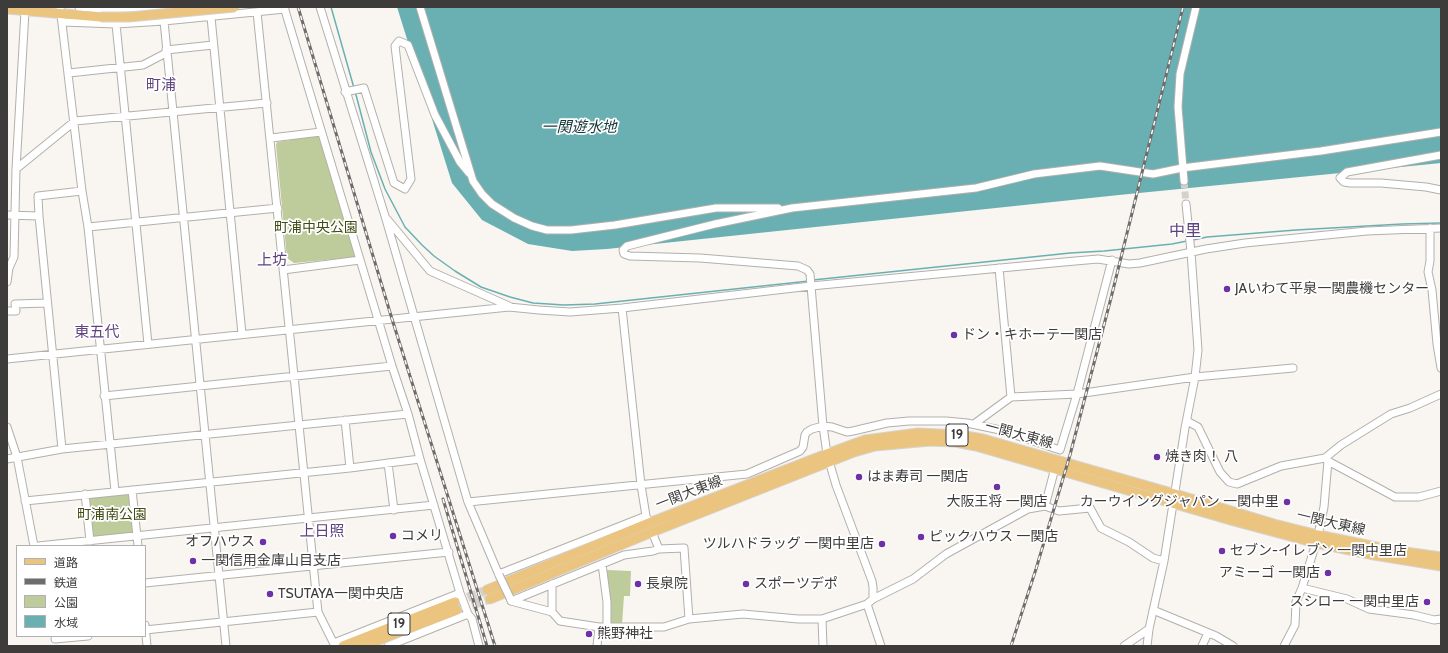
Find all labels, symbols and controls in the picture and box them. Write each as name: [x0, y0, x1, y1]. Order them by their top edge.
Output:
district label: 町浦: [146, 77, 176, 95]
water label: 一関遊水地: [542, 119, 616, 137]
park label: 町浦中央公園: [274, 220, 358, 236]
district label: 中里: [1169, 221, 1201, 241]
district label: 上坊: [257, 252, 287, 270]
place label: JAいわて平泉一関農機センター: [1235, 281, 1429, 297]
marker: JAいわて平泉一関農機センター: [1222, 284, 1232, 294]
district label: 東五代: [75, 324, 119, 342]
place label: ドン・キホーテ一関店: [962, 327, 1102, 343]
marker: ドン・キホーテ一関店: [949, 330, 959, 340]
street label: 一関大東線: [983, 418, 1055, 452]
road number: 19: [946, 424, 968, 446]
place label: 焼き肉！ 八: [1165, 449, 1238, 465]
marker: 焼き肉！ 八: [1152, 452, 1162, 462]
place label: はま寿司 一関店: [867, 469, 968, 485]
marker: はま寿司 一関店: [854, 472, 864, 482]
street label: 一関大東線: [653, 473, 725, 513]
marker: 大阪王将 一関店: [992, 482, 1002, 492]
place label: 大阪王将 一関店: [946, 494, 1048, 510]
place label: カーウイングジャパン 一関中里: [1080, 494, 1279, 510]
marker: カーウイングジャパン 一関中里: [1282, 497, 1292, 507]
park label: 町浦南公園: [77, 507, 147, 523]
street label: 一関大東線: [1295, 507, 1367, 539]
district label: 上日照: [300, 523, 344, 541]
place label: コメリ: [401, 528, 443, 544]
place label: ピックハウス 一関店: [929, 529, 1058, 545]
marker: コメリ: [388, 531, 398, 541]
marker: ピックハウス 一関店: [916, 532, 926, 542]
place label: オフハウス: [185, 534, 255, 550]
place label: ツルハドラッグ 一関中里店: [703, 536, 874, 552]
marker: オフハウス: [258, 537, 268, 547]
marker: ツルハドラッグ 一関中里店: [877, 539, 887, 549]
place label: セブン-イレブン 一関中里店: [1230, 543, 1407, 559]
legend: [16, 545, 146, 637]
marker: セブン-イレブン 一関中里店: [1217, 546, 1227, 556]
place label: 一関信用金庫山目支店: [201, 553, 341, 569]
text: 道路: [54, 555, 78, 570]
marker: 一関信用金庫山目支店: [188, 556, 198, 566]
place label: アミーゴ 一関店: [1219, 565, 1320, 581]
marker: アミーゴ 一関店: [1323, 568, 1333, 578]
text: 鉄道: [54, 575, 78, 590]
place label: 長泉院: [646, 576, 688, 592]
place label: スポーツデポ: [754, 576, 838, 592]
marker: 長泉院: [633, 579, 643, 589]
marker: スポーツデポ: [741, 579, 751, 589]
place label: TSUTAYA一関中央店: [278, 586, 404, 602]
marker: TSUTAYA一関中央店: [265, 589, 275, 599]
place label: スシロー 一関中里店: [1290, 594, 1419, 610]
text: 公園: [54, 595, 78, 610]
marker: スシロー 一関中里店: [1422, 597, 1432, 607]
road number: 19: [388, 613, 410, 635]
text: 水域: [54, 615, 78, 630]
place label: 熊野神社: [597, 626, 653, 642]
marker: 熊野神社: [584, 629, 594, 639]

